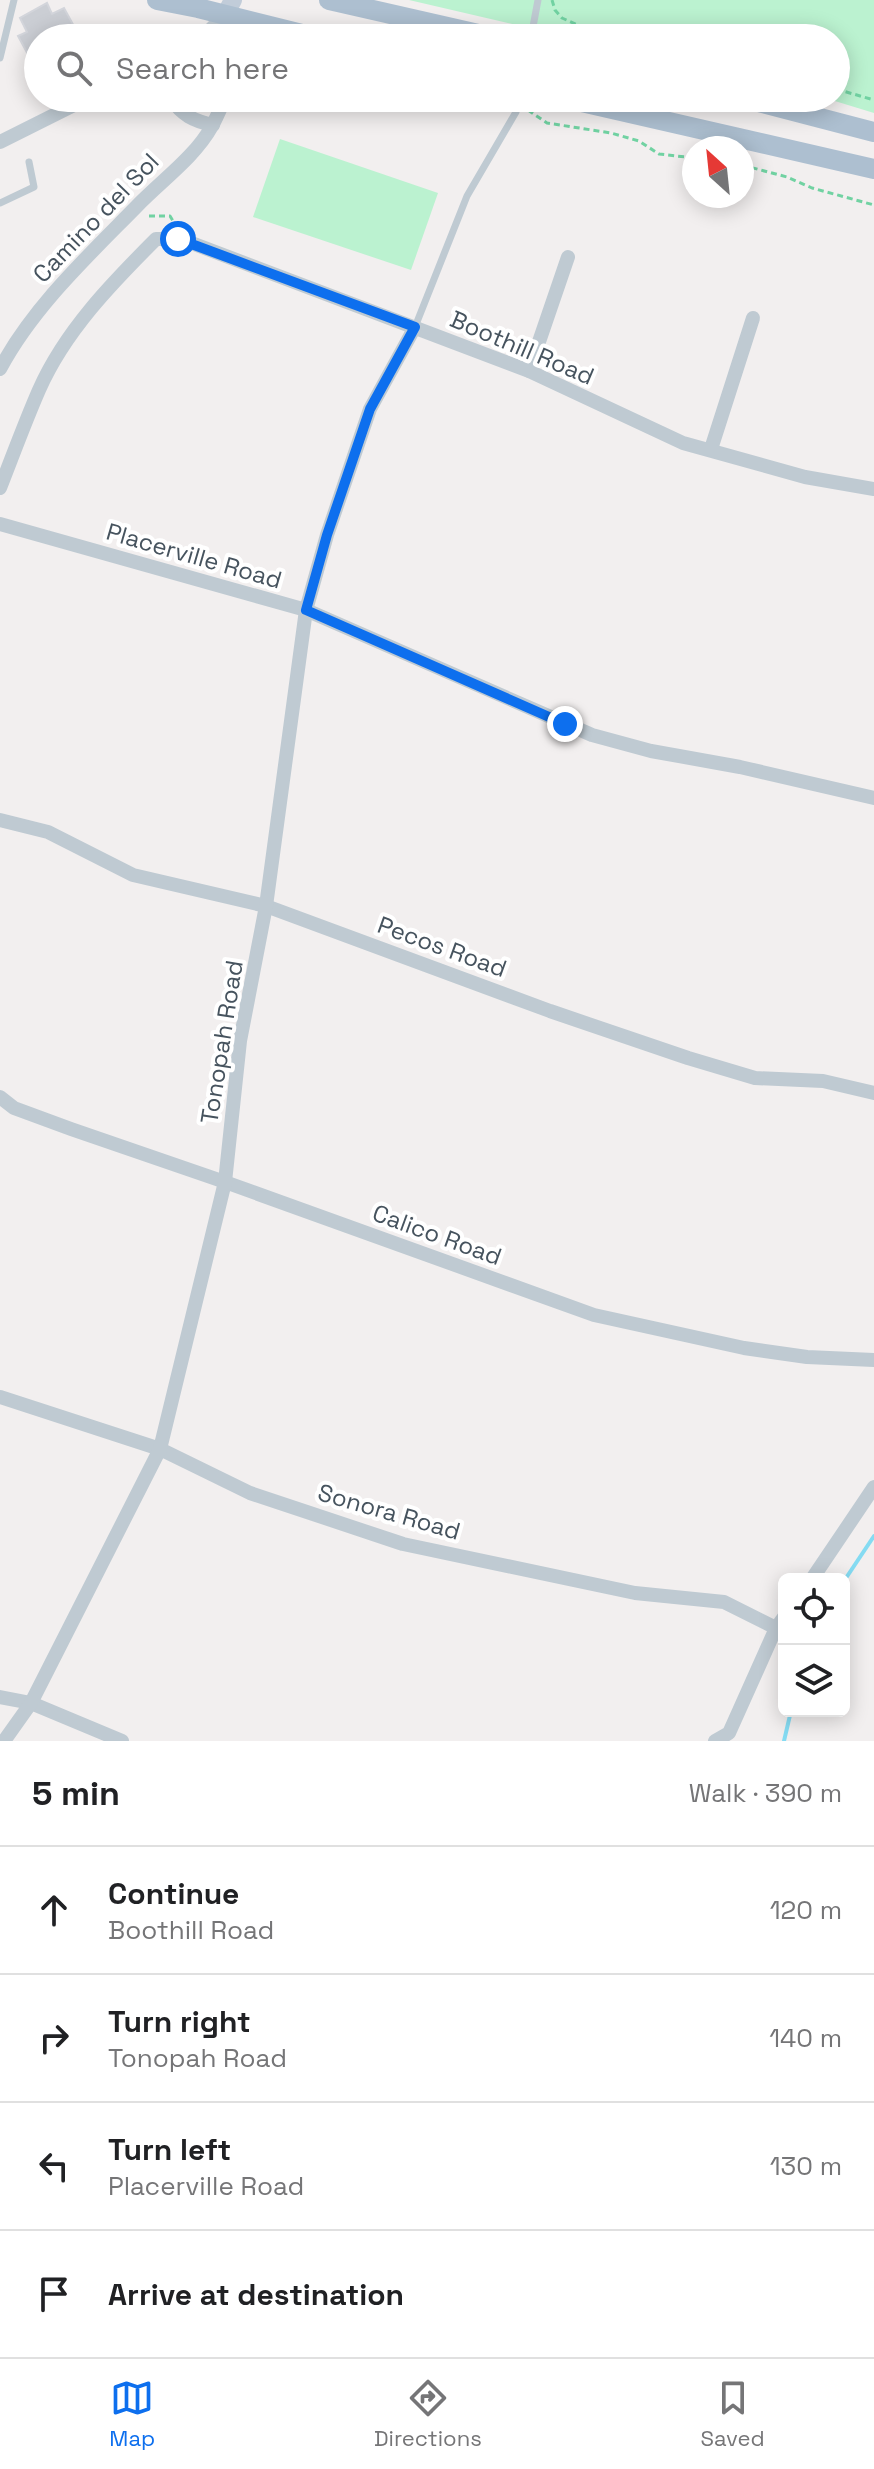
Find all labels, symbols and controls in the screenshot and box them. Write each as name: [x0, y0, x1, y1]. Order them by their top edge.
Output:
search box: [24, 24, 850, 112]
icon: search: [52, 46, 96, 90]
text: Search here: [116, 49, 289, 88]
north arrow: [682, 136, 754, 208]
street label: Camino del Sol: [26, 146, 165, 289]
route start: [160, 221, 196, 257]
street label: Boothill Road: [445, 303, 599, 392]
street label: Placerville Road: [103, 516, 286, 595]
route end: [547, 706, 583, 742]
street label: Pecos Road: [373, 909, 511, 984]
street label: Tonopah Road: [193, 958, 250, 1126]
street label: Calico Road: [368, 1197, 506, 1272]
street label: Sonora Road: [314, 1476, 464, 1547]
map controls: [778, 1573, 850, 1717]
button: locate: [778, 1573, 850, 1645]
button: layers: [778, 1645, 850, 1717]
text: 5 min: [32, 1772, 120, 1815]
text: Walk · 390 m: [689, 1776, 842, 1810]
text: Continue: [108, 1874, 239, 1913]
icon: ahead: [32, 1888, 76, 1932]
text: 120 m: [770, 1893, 842, 1927]
text: Boothill Road: [108, 1913, 274, 1947]
text: Turn right: [108, 2002, 251, 2041]
icon: right: [32, 2016, 76, 2060]
text: 140 m: [769, 2021, 842, 2055]
text: Tonopah Road: [108, 2041, 287, 2075]
text: Turn left: [108, 2130, 231, 2169]
icon: left: [32, 2144, 76, 2188]
text: 130 m: [770, 2149, 842, 2183]
text: Placerville Road: [108, 2169, 304, 2203]
icon: arrive: [32, 2272, 76, 2316]
text: Arrive at destination: [108, 2275, 404, 2314]
tab: Map: [109, 2376, 155, 2452]
tab: Directions: [374, 2376, 482, 2452]
tab: Saved: [700, 2376, 765, 2452]

